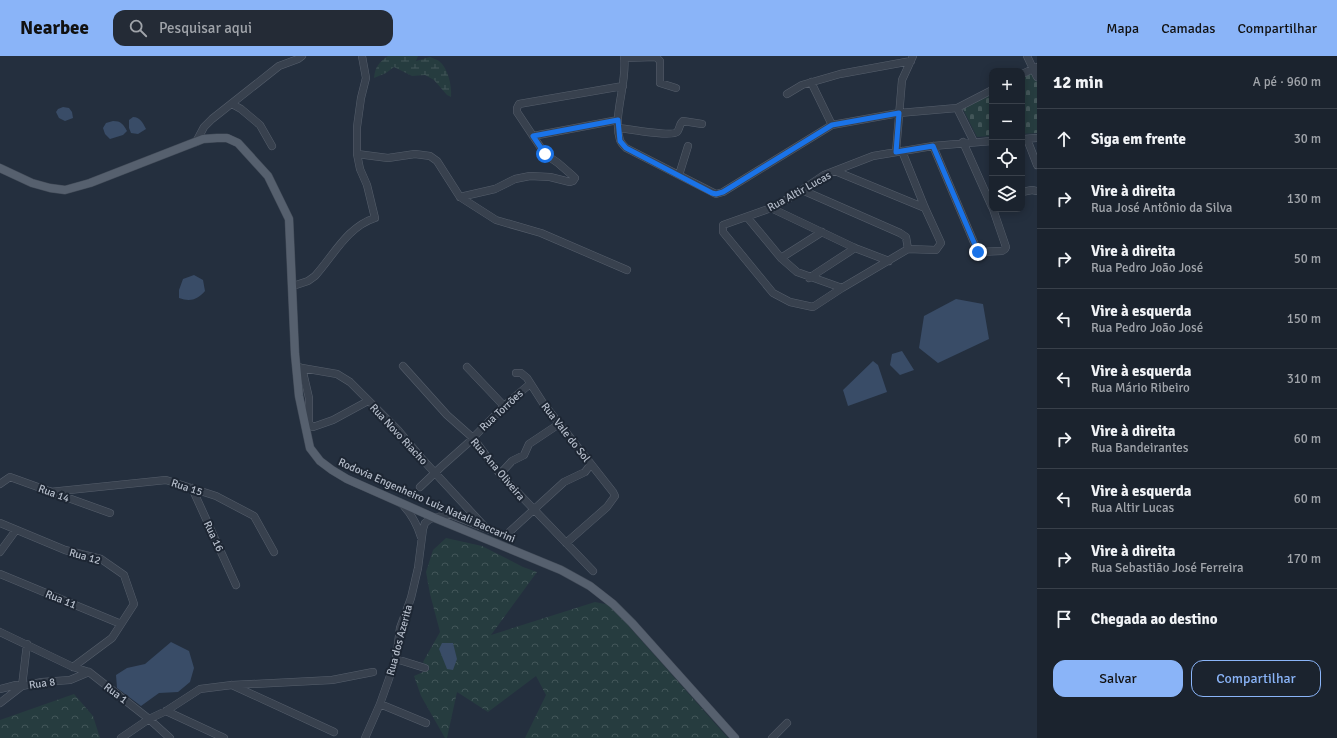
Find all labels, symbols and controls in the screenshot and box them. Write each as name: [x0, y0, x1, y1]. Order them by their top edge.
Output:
search box: [113, 10, 393, 46]
text: Nearbee: [20, 16, 89, 40]
icon: search: [127, 17, 149, 39]
text: Pesquisar aqui: [159, 19, 252, 37]
text: Mapa: [1106, 20, 1139, 37]
text: Camadas: [1161, 20, 1215, 37]
text: Compartilhar: [1237, 20, 1317, 37]
map controls: [989, 68, 1025, 212]
button: +: [989, 68, 1025, 104]
text: 12 min: [1053, 72, 1103, 93]
text: A pé · 960 m: [1253, 74, 1321, 90]
button: −: [989, 104, 1025, 140]
icon: ahead: [1053, 128, 1075, 150]
text: Siga em frente: [1091, 130, 1186, 148]
text: 30 m: [1294, 131, 1321, 147]
button: locate: [989, 140, 1025, 176]
route start: [536, 145, 554, 163]
street label: Rua Altir Lucas: [765, 169, 833, 214]
button: layers: [989, 176, 1025, 212]
text: Vire à direita: [1091, 182, 1175, 200]
icon: right: [1053, 188, 1075, 210]
text: 130 m: [1287, 191, 1321, 207]
text: Rua José Antônio da Silva: [1091, 200, 1232, 216]
text: Vire à direita: [1091, 242, 1175, 260]
route end: [969, 243, 987, 261]
icon: right: [1053, 248, 1075, 270]
text: 50 m: [1294, 251, 1321, 267]
text: Rua Pedro João José: [1091, 260, 1203, 276]
text: Vire à esquerda: [1091, 302, 1191, 320]
icon: left: [1053, 308, 1075, 330]
text: 150 m: [1287, 311, 1321, 327]
text: Rua Pedro João José: [1091, 320, 1203, 336]
text: Vire à esquerda: [1091, 362, 1191, 380]
icon: left: [1053, 368, 1075, 390]
text: 310 m: [1287, 371, 1321, 387]
text: Rua Mário Ribeiro: [1091, 380, 1190, 396]
street label: Rua Torrões: [477, 387, 526, 434]
street label: Rua Vale do Sol: [538, 400, 593, 465]
street label: Rua Novo Riacho: [367, 401, 430, 468]
text: Vire à direita: [1091, 422, 1175, 440]
icon: right: [1053, 428, 1075, 450]
text: 60 m: [1294, 431, 1321, 447]
street label: Rua Ana Oliveira: [468, 436, 528, 503]
text: Rua Bandeirantes: [1091, 440, 1189, 456]
street label: Rodovia Engenheiro Luiz Natali Baccarini: [336, 455, 517, 546]
street label: Rua 15: [169, 476, 204, 499]
street label: Rua 14: [36, 482, 71, 505]
text: Vire à esquerda: [1091, 482, 1191, 500]
icon: left: [1053, 488, 1075, 510]
text: 60 m: [1294, 491, 1321, 507]
text: Rua Altir Lucas: [1091, 500, 1174, 516]
street label: Rua 16: [201, 519, 226, 554]
text: Vire à direita: [1091, 542, 1175, 560]
street label: Rua 12: [68, 546, 102, 567]
icon: right: [1053, 548, 1075, 570]
text: 170 m: [1287, 551, 1321, 567]
text: Rua Sebastião José Ferreira: [1091, 560, 1243, 576]
street label: Rua 11: [43, 587, 78, 612]
street label: Rua dos Azerita: [384, 603, 415, 677]
icon: arrive: [1053, 608, 1075, 630]
text: Chegada ao destino: [1091, 610, 1218, 628]
button: Salvar: [1053, 660, 1183, 697]
button: Compartilhar: [1191, 660, 1321, 697]
street label: Rua 8: [28, 675, 56, 692]
street label: Rua 1: [101, 680, 130, 707]

